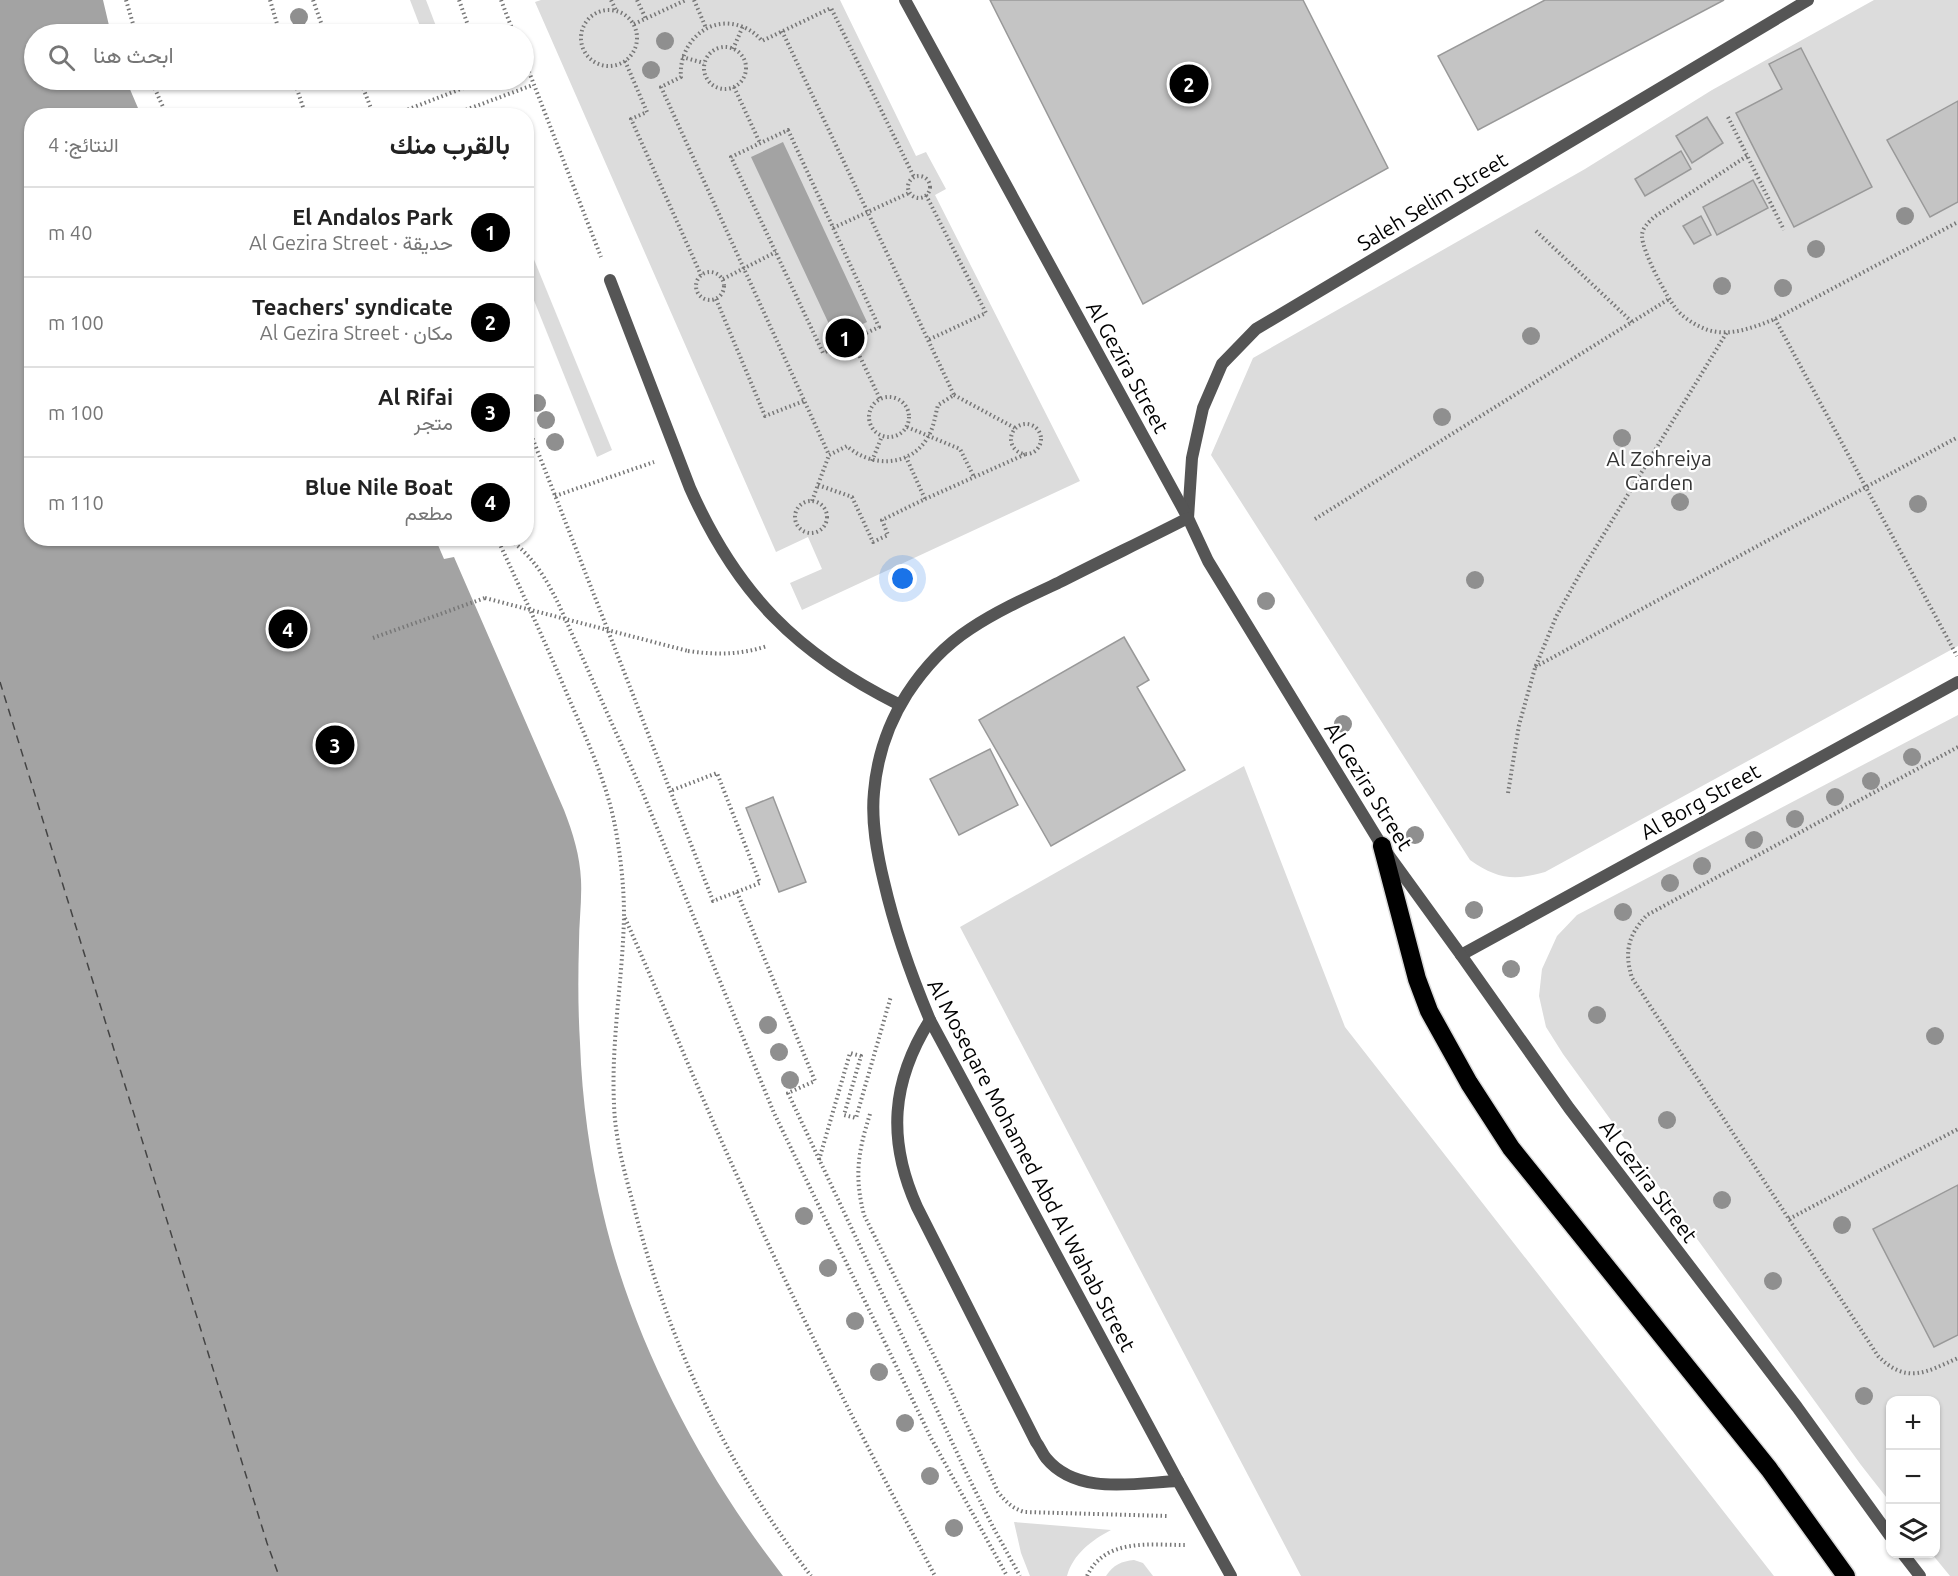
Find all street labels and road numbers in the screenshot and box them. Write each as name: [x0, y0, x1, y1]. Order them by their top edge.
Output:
street label: Saleh Selim Street: [1353, 147, 1511, 255]
street label: Al Gezira Street: [1082, 297, 1174, 437]
street label: Al Gezira Street: [1320, 718, 1418, 854]
street label: Al Borg Street: [1636, 758, 1764, 844]
street label: Al Moseqare Mohamed Abd Al Wahab Street: [923, 975, 1141, 1355]
street label: Al Gezira Street: [1595, 1115, 1703, 1247]

